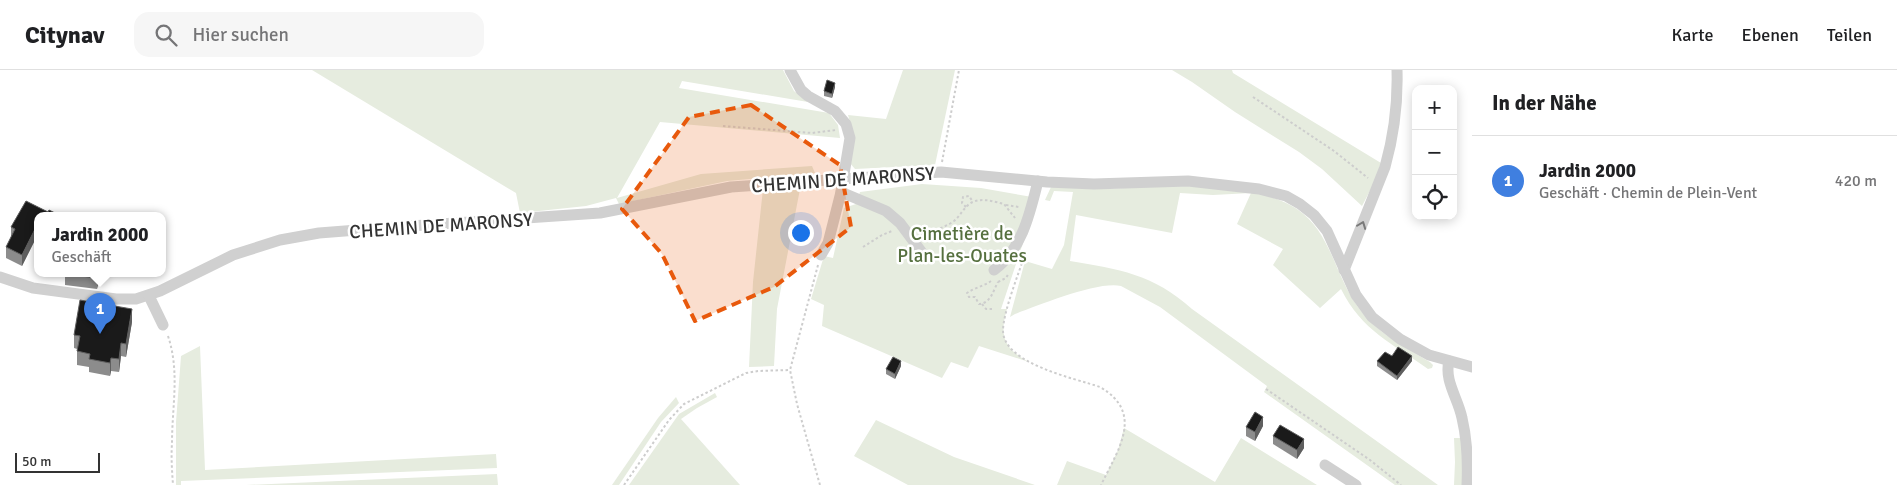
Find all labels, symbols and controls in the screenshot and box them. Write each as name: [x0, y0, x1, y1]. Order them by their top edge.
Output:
search box: [134, 12, 484, 57]
text: Citynav: [25, 20, 104, 50]
icon: search: [152, 21, 180, 49]
text: Hier suchen: [192, 23, 289, 47]
text: Karte: [1671, 24, 1713, 46]
text: Ebenen: [1741, 24, 1799, 46]
text: Teilen: [1827, 24, 1872, 46]
map controls: [1412, 85, 1457, 220]
button: +: [1412, 85, 1457, 130]
text: In der Nähe: [1492, 90, 1597, 116]
button: −: [1412, 130, 1457, 175]
text: Jardin 2000: [1539, 159, 1636, 183]
street label: CHEMIN DE MARONSY: [751, 162, 936, 198]
text: 1: [1504, 171, 1512, 191]
text: 420 m: [1835, 171, 1877, 191]
button: locate: [1412, 175, 1457, 220]
text: Geschäft · Chemin de Plein-Vent: [1539, 183, 1757, 203]
street label: CHEMIN DE MARONSY: [349, 208, 534, 244]
popup: [34, 212, 166, 277]
your location: [788, 220, 814, 246]
one-way arrow: [1356, 221, 1367, 230]
park label: Cimetière de Plan-les-Ouates: [897, 222, 1027, 268]
text: Jardin 2000: [51, 223, 149, 247]
text: Geschäft: [51, 247, 112, 267]
pin: 1: [84, 293, 116, 334]
scale bar: [15, 450, 100, 473]
text: 50 m: [22, 453, 51, 470]

